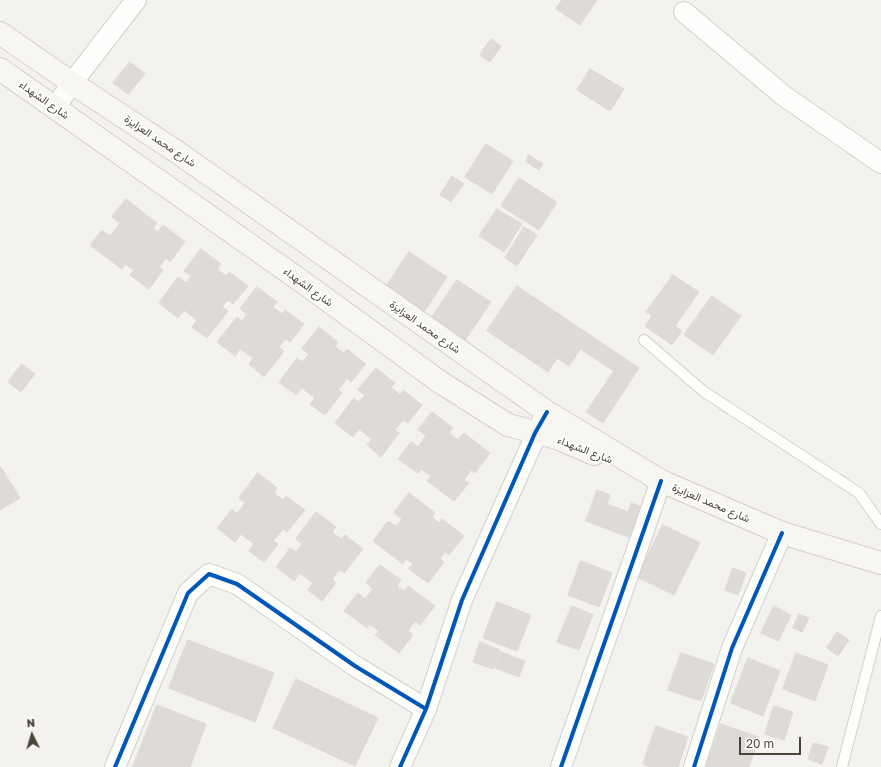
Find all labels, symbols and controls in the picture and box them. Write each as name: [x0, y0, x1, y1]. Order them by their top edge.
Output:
street label: شارع الشهداء: [16, 78, 72, 122]
street label: شارع محمد العزايزة: [122, 112, 198, 170]
street label: شارع الشهداء: [281, 265, 335, 309]
street label: شارع محمد العزايزة: [387, 298, 463, 356]
street label: شارع الشهداء: [555, 433, 615, 467]
street label: شارع محمد العزايزة: [670, 481, 752, 525]
north arrow: [12, 715, 52, 755]
text: N: [26, 716, 36, 729]
scale bar: [741, 729, 803, 755]
text: 20 m: [746, 736, 774, 751]

